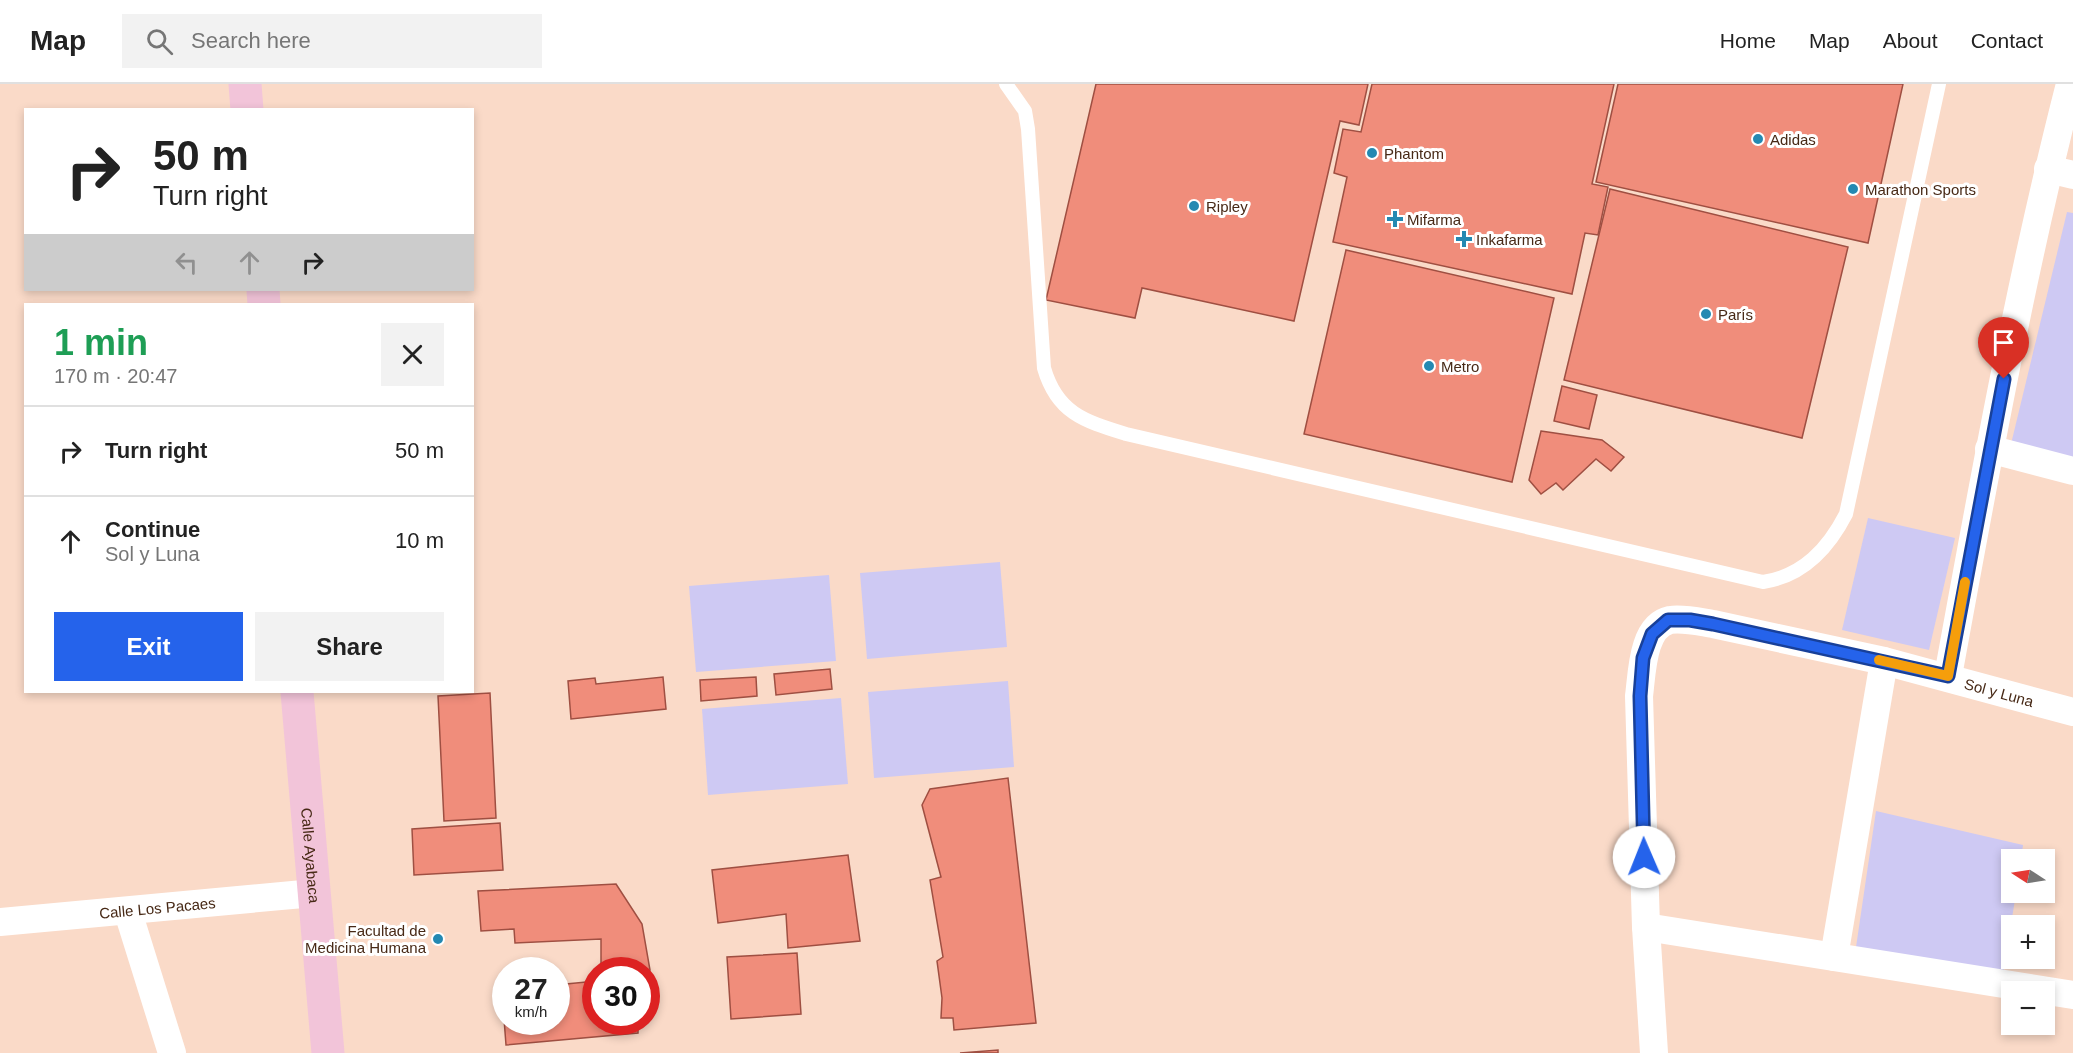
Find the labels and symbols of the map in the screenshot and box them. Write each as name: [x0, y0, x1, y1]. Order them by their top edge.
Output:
place label: Adidas: [1770, 131, 1816, 148]
marker: Adidas: [1751, 132, 1765, 146]
place label: Phantom: [1384, 145, 1444, 162]
marker: Phantom: [1365, 146, 1379, 160]
place label: Marathon Sports: [1865, 181, 1976, 198]
marker: Marathon Sports: [1846, 182, 1860, 196]
place label: Ripley: [1206, 198, 1248, 215]
marker: Ripley: [1187, 199, 1201, 213]
place label: Mifarma: [1407, 211, 1462, 228]
marker: Mifarma: [1388, 212, 1402, 226]
place label: Inkafarma: [1476, 231, 1543, 248]
marker: Inkafarma: [1457, 232, 1471, 246]
place label: París: [1718, 306, 1753, 323]
marker: París: [1699, 307, 1713, 321]
pin: [1978, 317, 2029, 379]
place label: Metro: [1441, 358, 1479, 375]
marker: Metro: [1422, 359, 1436, 373]
street label: Sol y Luna: [1963, 675, 2036, 710]
street label: Calle Ayabaca: [298, 807, 324, 904]
position arrow: [1612, 825, 1676, 889]
north arrow: [2001, 849, 2055, 903]
street label: Calle Los Pacaes: [98, 894, 216, 921]
place label: Facultad de Medicina Humana: [305, 922, 427, 956]
marker: Facultad de Medicina Humana: [431, 932, 445, 946]
speed limit sign: 30: [582, 957, 660, 1035]

